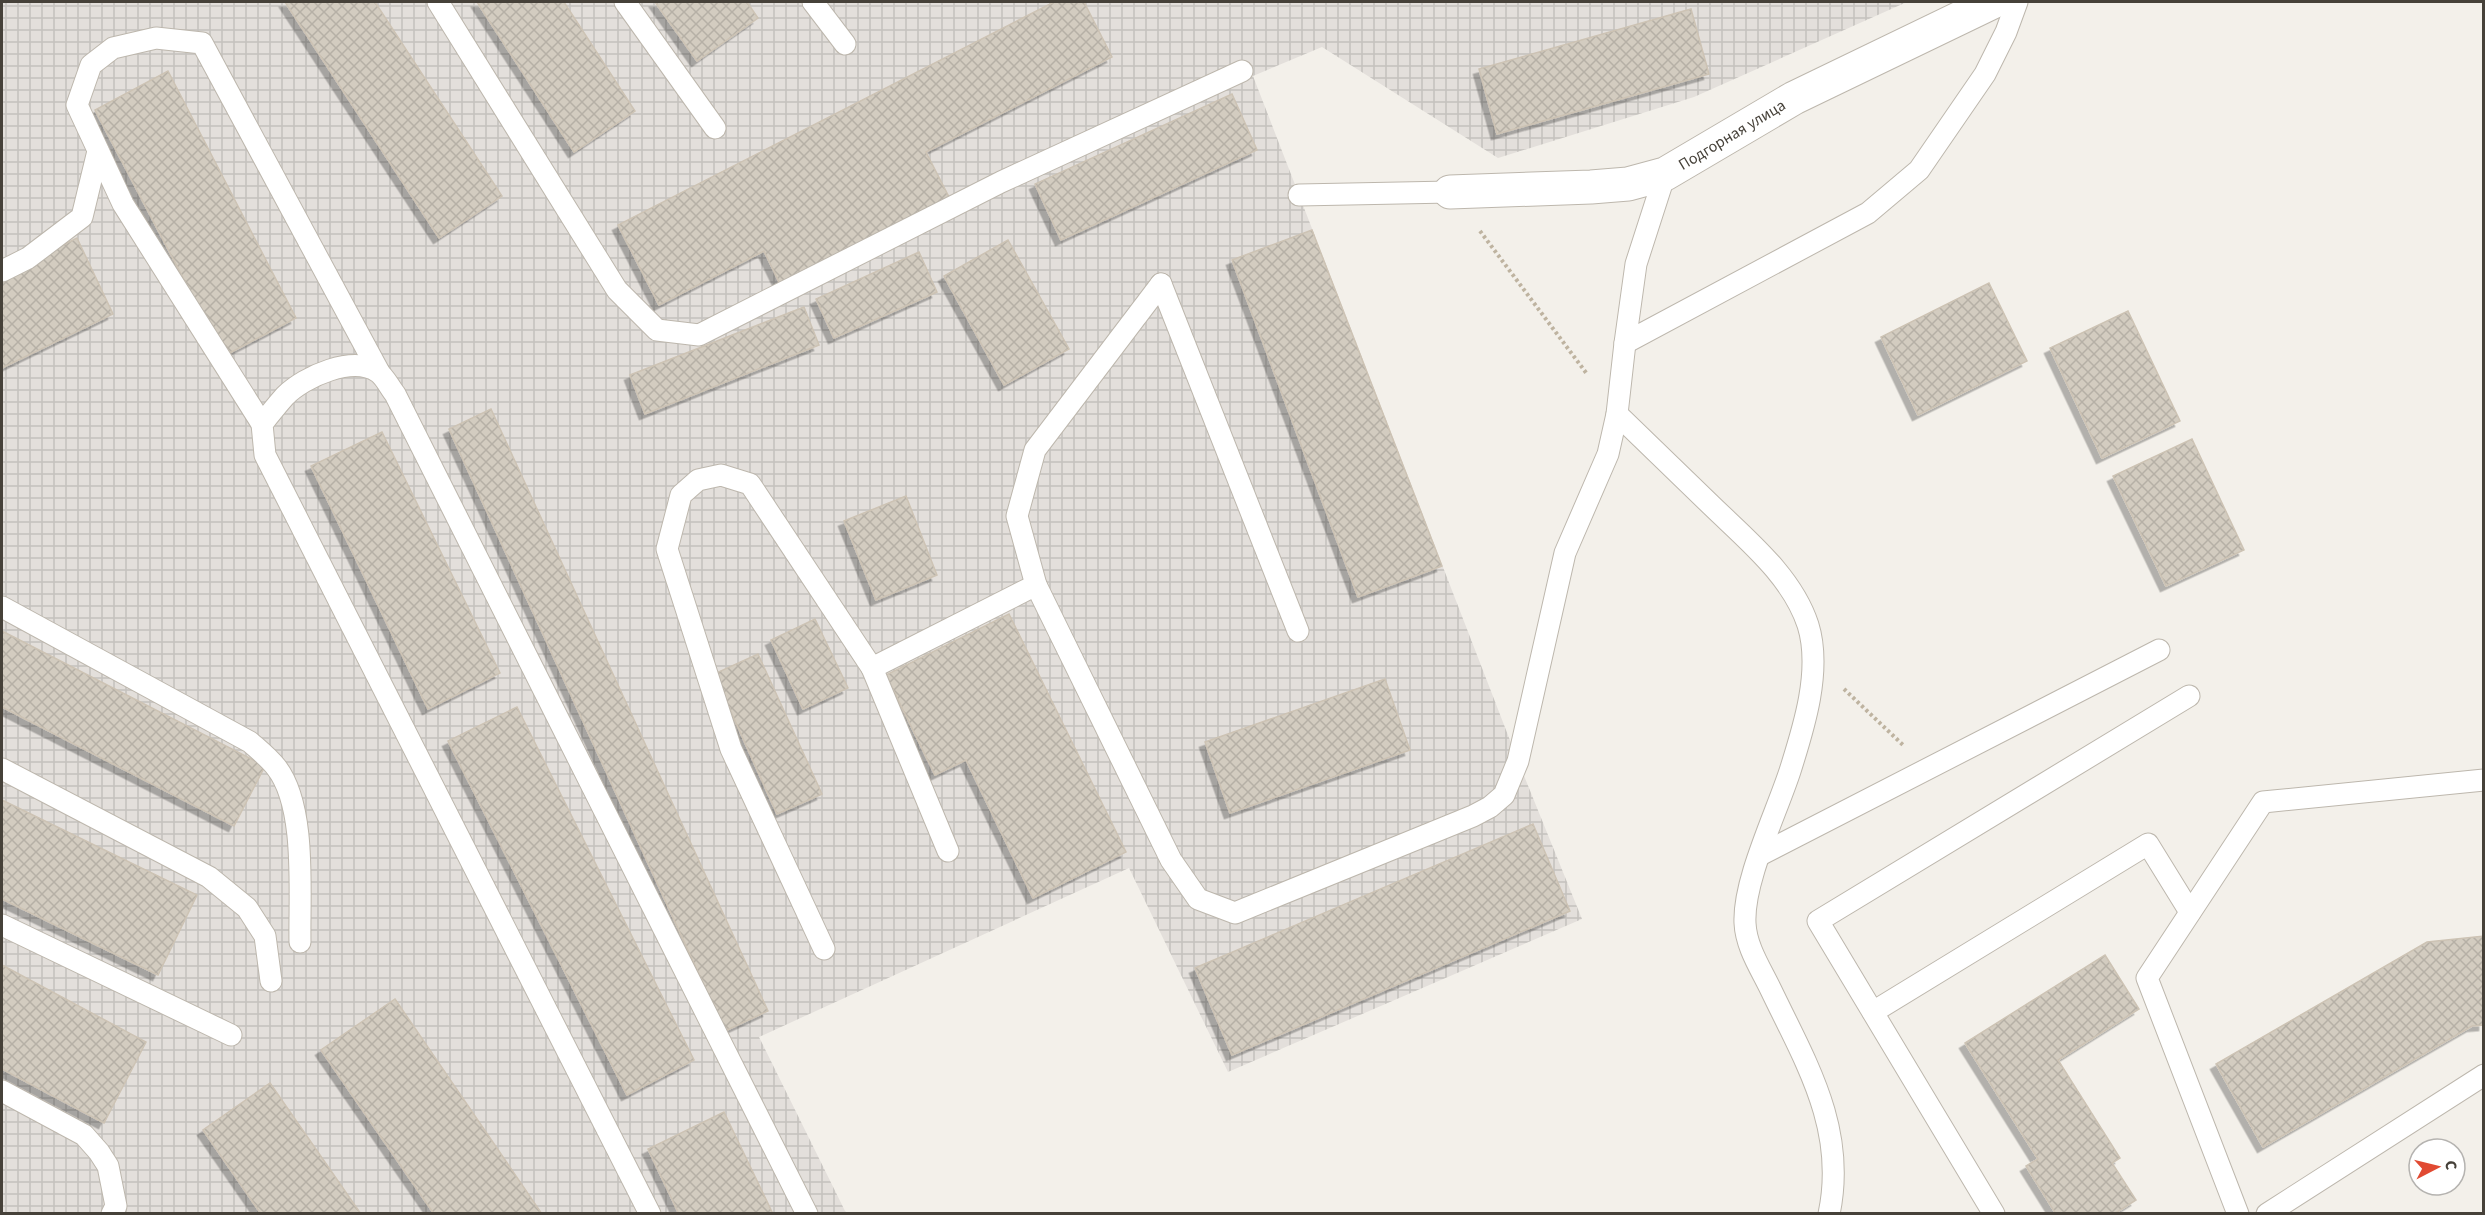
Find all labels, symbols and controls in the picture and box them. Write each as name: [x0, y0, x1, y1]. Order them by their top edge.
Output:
street label: Подгорная улица: [1674, 94, 1790, 176]
north arrow: [2407, 1137, 2467, 1197]
text: С: [2439, 1159, 2462, 1171]

